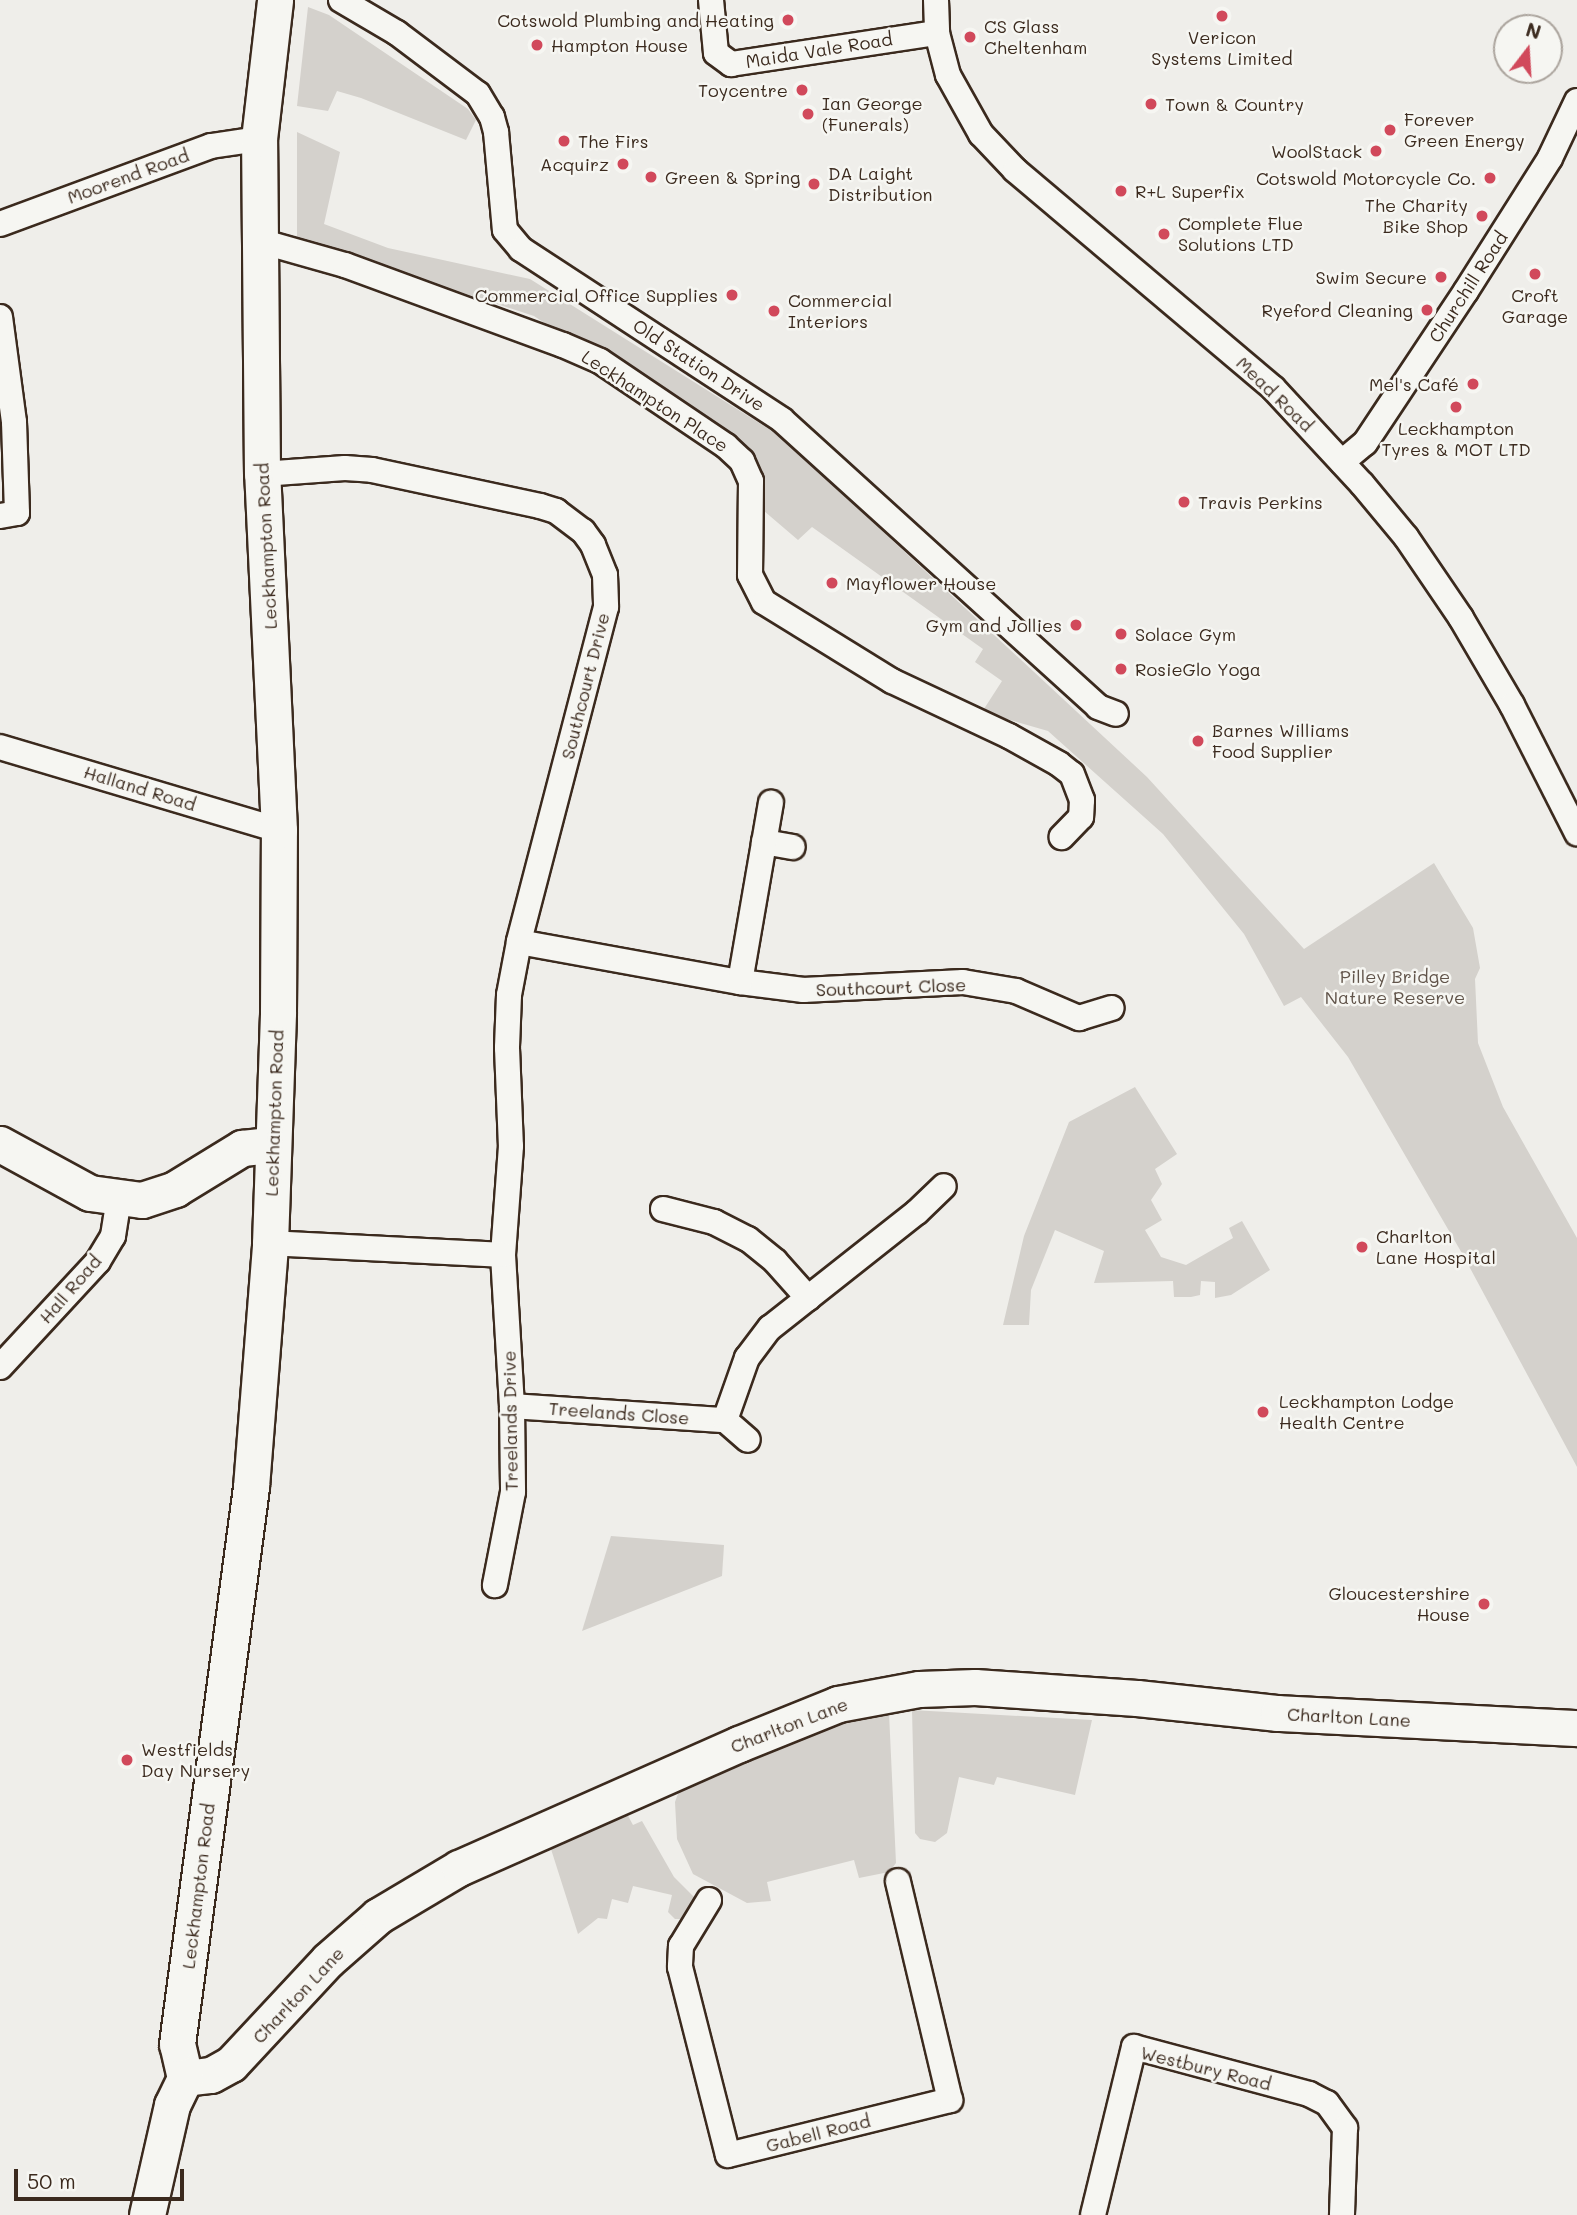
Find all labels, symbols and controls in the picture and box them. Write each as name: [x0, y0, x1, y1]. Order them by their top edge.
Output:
marker: Vericon Systems Limited: [1214, 8, 1230, 24]
place label: Cotswold Plumbing and Heating: [497, 9, 774, 31]
marker: Cotswold Plumbing and Heating: [780, 12, 796, 28]
north arrow: [1493, 14, 1563, 84]
place label: CS Glass Cheltenham: [984, 16, 1087, 58]
text: N: [1523, 16, 1544, 44]
place label: Vericon Systems Limited: [1151, 27, 1293, 70]
street label: Maida Vale Road: [744, 28, 894, 72]
marker: CS Glass Cheltenham: [962, 29, 978, 45]
place label: Hampton House: [551, 34, 688, 56]
marker: Hampton House: [529, 37, 545, 53]
place label: Toycentre: [698, 79, 788, 101]
marker: Toycentre: [794, 82, 810, 98]
place label: Ian George (Funerals): [822, 93, 923, 136]
place label: Town & Country: [1165, 93, 1304, 115]
marker: Town & Country: [1143, 96, 1159, 112]
marker: Ian George (Funerals): [800, 106, 816, 122]
place label: Forever Green Energy: [1404, 109, 1525, 152]
marker: Forever Green Energy: [1382, 122, 1398, 138]
place label: The Firs: [578, 130, 648, 152]
marker: The Firs: [556, 133, 572, 149]
place label: WoolStack: [1271, 140, 1362, 162]
marker: WoolStack: [1368, 143, 1384, 159]
street label: Moorend Road: [64, 144, 192, 208]
place label: Acquirz: [540, 153, 609, 175]
marker: Acquirz: [615, 156, 631, 172]
place label: DA Laight Distribution: [828, 163, 932, 206]
place label: Green & Spring: [665, 166, 800, 188]
place label: Cotswold Motorcycle Co.: [1256, 167, 1476, 189]
marker: Green & Spring: [643, 169, 659, 185]
marker: Cotswold Motorcycle Co.: [1482, 170, 1498, 186]
marker: DA Laight Distribution: [806, 176, 822, 192]
place label: R+L Superfix: [1135, 180, 1244, 202]
marker: R+L Superfix: [1113, 183, 1129, 199]
place label: The Charity Bike Shop: [1365, 195, 1468, 238]
marker: The Charity Bike Shop: [1474, 208, 1490, 224]
place label: Complete Flue Solutions LTD: [1178, 213, 1303, 256]
marker: Complete Flue Solutions LTD: [1156, 226, 1172, 242]
street label: Churchill Road: [1424, 228, 1512, 346]
place label: Swim Secure: [1315, 266, 1427, 288]
marker: Croft Garage: [1527, 266, 1543, 282]
marker: Swim Secure: [1433, 269, 1449, 285]
place label: Commercial Office Supplies: [475, 284, 718, 306]
place label: Croft Garage: [1502, 285, 1568, 328]
marker: Commercial Office Supplies: [724, 287, 740, 303]
place label: Commercial Interiors: [788, 290, 892, 332]
place label: Ryeford Cleaning: [1261, 299, 1413, 321]
marker: Ryeford Cleaning: [1419, 302, 1435, 318]
marker: Commercial Interiors: [766, 303, 782, 319]
street label: Old Station Drive: [629, 314, 769, 416]
street label: Leckhampton Place: [578, 346, 732, 456]
street label: Mead Road: [1232, 352, 1318, 436]
place label: Mel's Café: [1369, 373, 1459, 395]
marker: Mel's Café: [1465, 376, 1481, 392]
marker: Leckhampton Tyres & MOT LTD: [1448, 399, 1464, 415]
place label: Leckhampton Tyres & MOT LTD: [1381, 418, 1531, 460]
street label: Leckhampton Road: [251, 462, 281, 630]
place label: Travis Perkins: [1198, 491, 1323, 513]
marker: Travis Perkins: [1176, 494, 1192, 510]
place label: Mayflower House: [846, 572, 996, 594]
marker: Mayflower House: [824, 575, 840, 591]
street label: Southcourt Drive: [556, 611, 614, 761]
place label: Gym and Jollies: [926, 614, 1062, 636]
marker: Gym and Jollies: [1068, 617, 1084, 633]
place label: Solace Gym: [1135, 623, 1236, 645]
marker: Solace Gym: [1113, 626, 1129, 642]
place label: RosieGlo Yoga: [1135, 658, 1261, 680]
marker: RosieGlo Yoga: [1113, 661, 1129, 677]
place label: Barnes Williams Food Supplier: [1212, 720, 1349, 762]
marker: Barnes Williams Food Supplier: [1190, 733, 1206, 749]
street label: Halland Road: [81, 761, 199, 815]
park label: Pilley Bridge Nature Reserve: [1325, 966, 1465, 1009]
street label: Southcourt Close: [815, 974, 967, 1000]
street label: Leckhampton Road: [260, 1029, 288, 1197]
place label: Charlton Lane Hospital: [1376, 1226, 1496, 1268]
marker: Charlton Lane Hospital: [1354, 1239, 1370, 1255]
street label: Hall Road: [34, 1250, 106, 1328]
street label: Treelands Drive: [498, 1351, 522, 1491]
place label: Leckhampton Lodge Health Centre: [1279, 1391, 1454, 1434]
street label: Treelands Close: [548, 1397, 690, 1429]
marker: Leckhampton Lodge Health Centre: [1253, 1402, 1273, 1422]
place label: Gloucestershire House: [1328, 1583, 1470, 1626]
marker: Gloucestershire House: [1476, 1596, 1492, 1612]
street label: Charlton Lane: [727, 1693, 851, 1757]
street label: Charlton Lane: [1287, 1703, 1411, 1731]
place label: Westfields Day Nursery: [141, 1739, 250, 1782]
marker: Westfields Day Nursery: [119, 1752, 135, 1768]
street label: Leckhampton Road: [177, 1802, 219, 1970]
street label: Charlton Lane: [248, 1942, 348, 2048]
street label: Westbury Road: [1138, 2041, 1274, 2095]
street label: Gabell Road: [764, 2110, 872, 2156]
scale bar: [18, 2156, 187, 2200]
text: 50 m: [27, 2167, 76, 2194]

